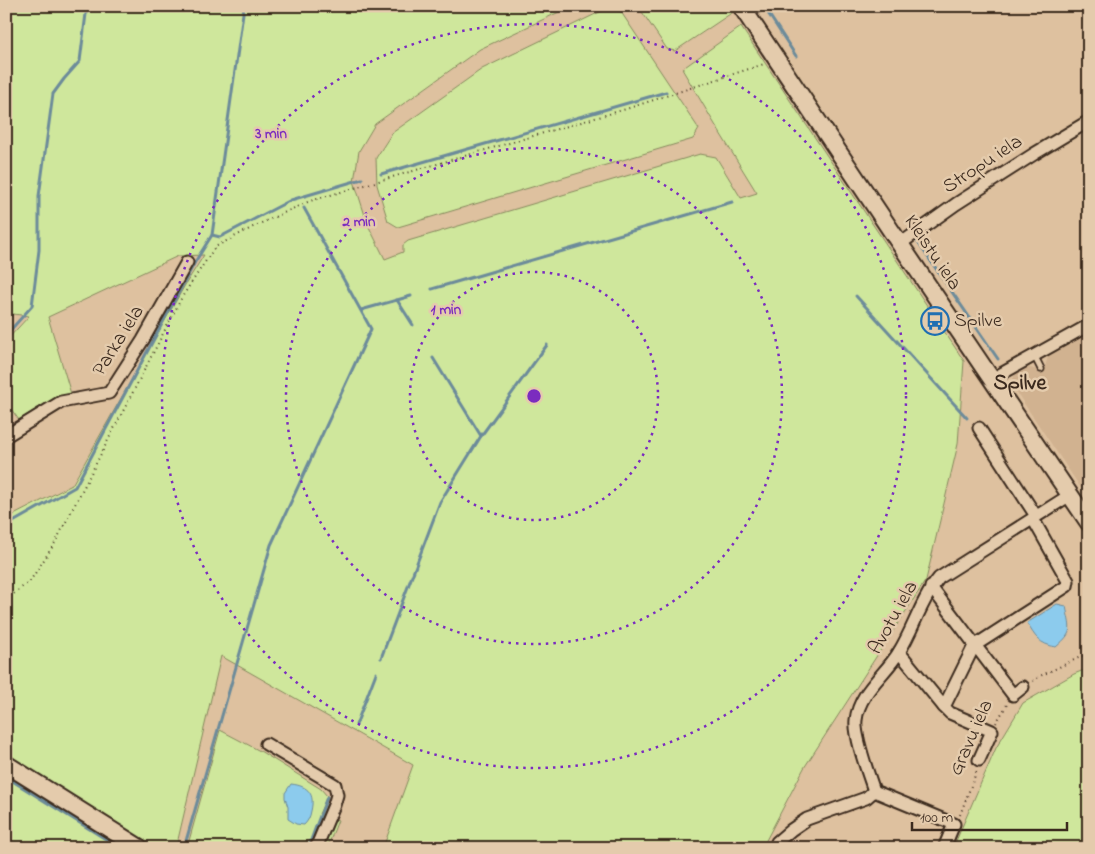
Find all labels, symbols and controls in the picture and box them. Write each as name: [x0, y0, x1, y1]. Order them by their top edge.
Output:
text: 3 min: [254, 123, 287, 145]
street label: Stropu iela: [937, 128, 1029, 202]
street label: Kleistu iela: [896, 209, 968, 297]
text: 2 min: [342, 211, 376, 233]
text: 1 min: [431, 299, 462, 321]
street label: Parka iela: [86, 300, 152, 382]
bus stop icon: Spilve: [920, 306, 950, 336]
place label: Spilve: [954, 307, 1002, 336]
district label: Spilve: [994, 368, 1048, 400]
centre of rings: [525, 387, 543, 405]
street label: Avotu iela: [862, 576, 926, 660]
street label: Gravu iela: [942, 695, 1002, 781]
scale bar: [912, 799, 1068, 831]
text: 100 m: [920, 807, 953, 829]

